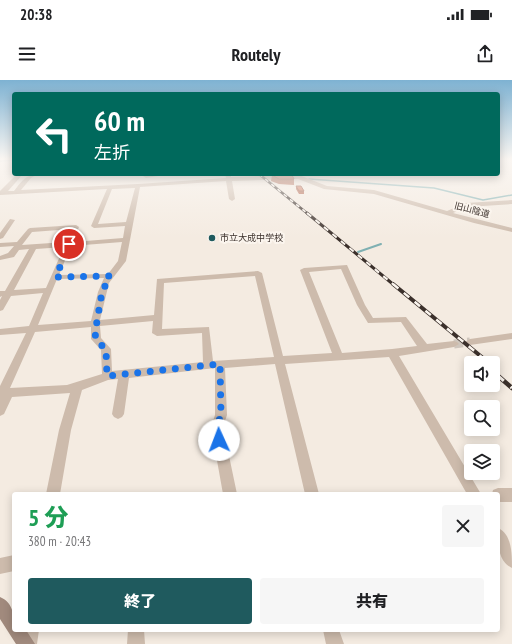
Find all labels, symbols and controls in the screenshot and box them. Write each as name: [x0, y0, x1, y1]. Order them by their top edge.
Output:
text: 20:38: [20, 5, 52, 24]
icon: menu: [16, 43, 38, 65]
text: Routely: [232, 43, 280, 66]
icon: share: [474, 43, 496, 65]
text: 60 m: [94, 102, 145, 139]
icon: left: [28, 108, 80, 160]
text: 左折: [94, 141, 130, 164]
street label: 旧山陰道: [453, 200, 491, 219]
pin: [52, 227, 86, 261]
place label: 市立大成中学校: [220, 232, 283, 243]
icon: arrive: [58, 233, 80, 255]
marker: 市立大成中学校: [207, 233, 217, 243]
map controls: [464, 356, 500, 480]
button: sound: [464, 356, 500, 392]
button: search: [464, 400, 500, 436]
position arrow: [198, 419, 240, 461]
button: layers: [464, 444, 500, 480]
text: 5 分: [28, 502, 68, 533]
button: close: [442, 505, 484, 547]
text: 380 m · 20:43: [28, 533, 91, 550]
button: 終了: [28, 578, 252, 624]
button: 共有: [260, 578, 484, 624]

